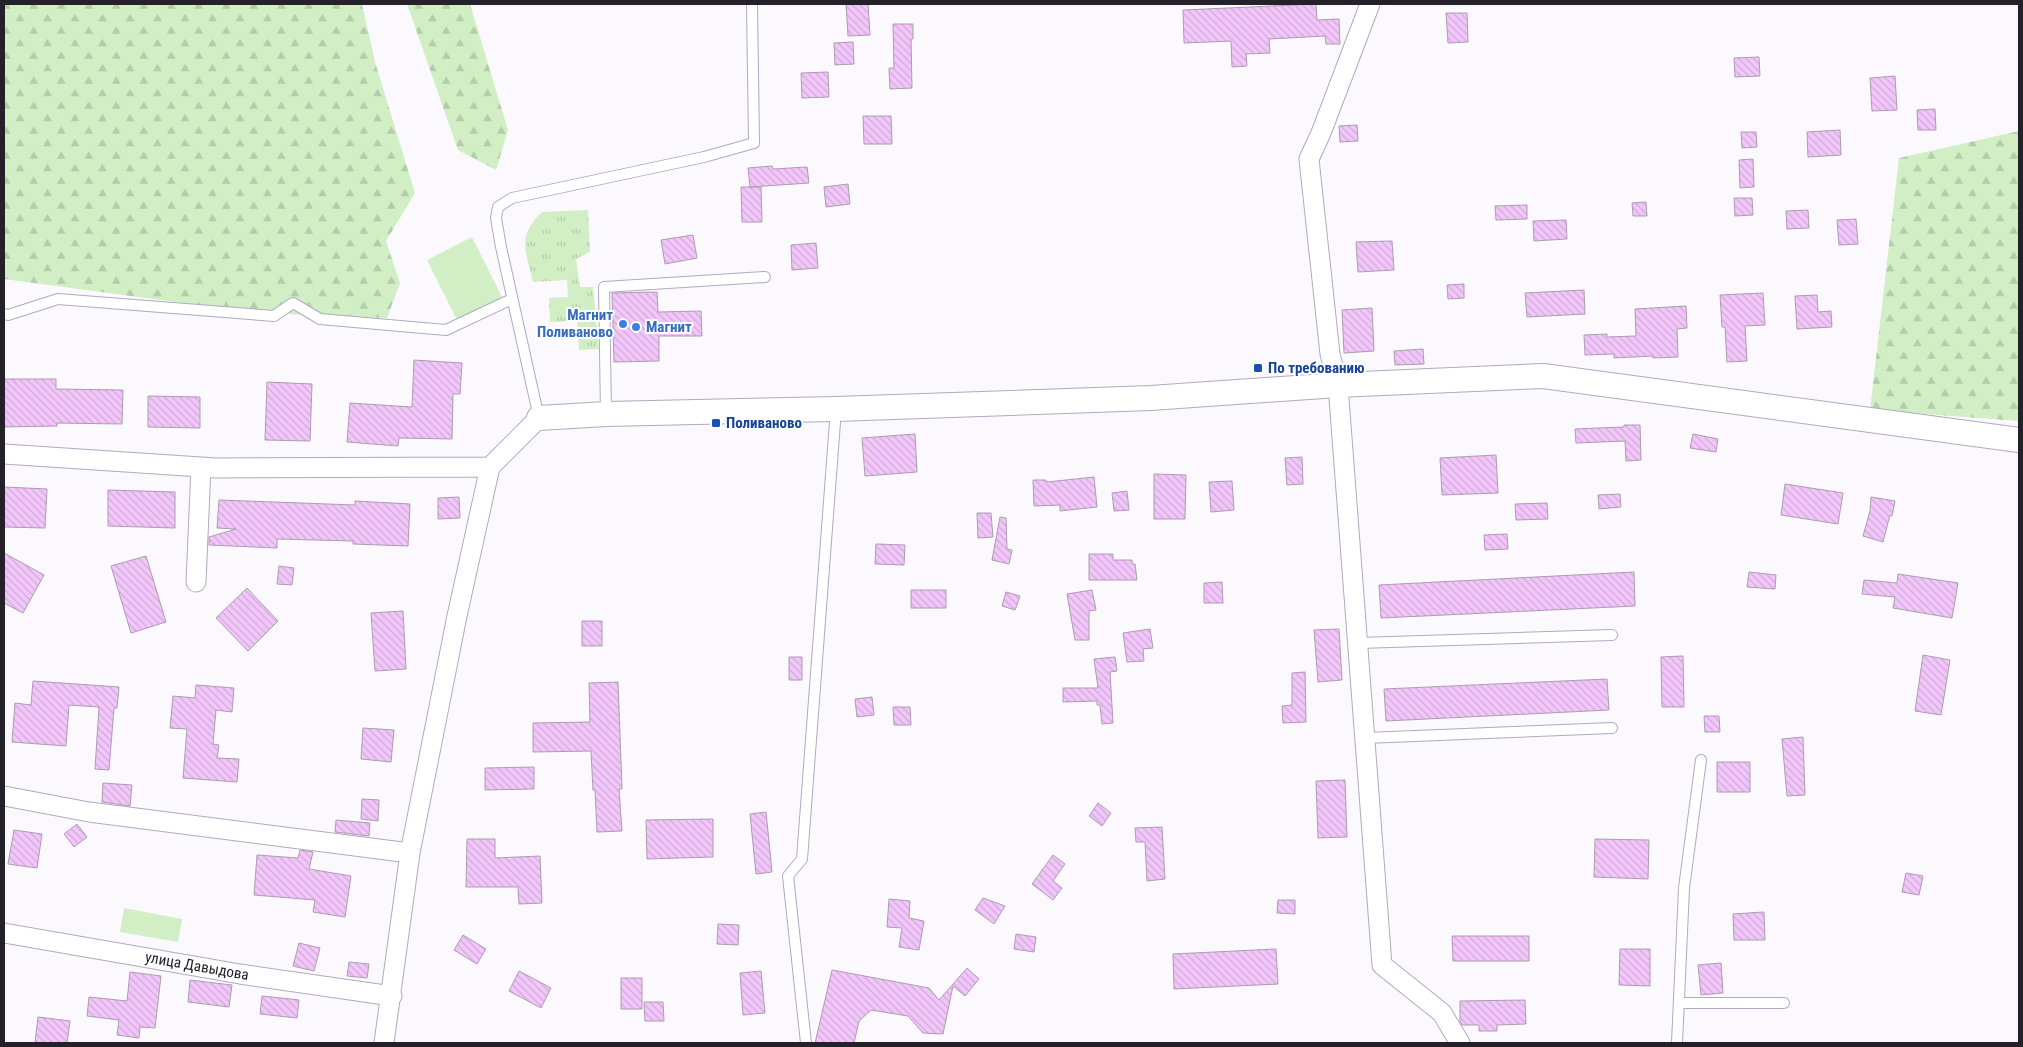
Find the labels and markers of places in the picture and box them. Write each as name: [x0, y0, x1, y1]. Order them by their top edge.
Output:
place label: Магнит Поливаново: [537, 306, 613, 341]
marker: Магнит Поливаново: [617, 318, 629, 330]
place label: Магнит: [646, 318, 692, 336]
marker: Магнит: [630, 321, 642, 333]
place label: По требованию: [1268, 359, 1365, 377]
marker: По требованию: [1252, 362, 1264, 374]
place label: Поливаново: [726, 414, 802, 432]
marker: Поливаново: [710, 417, 722, 429]

